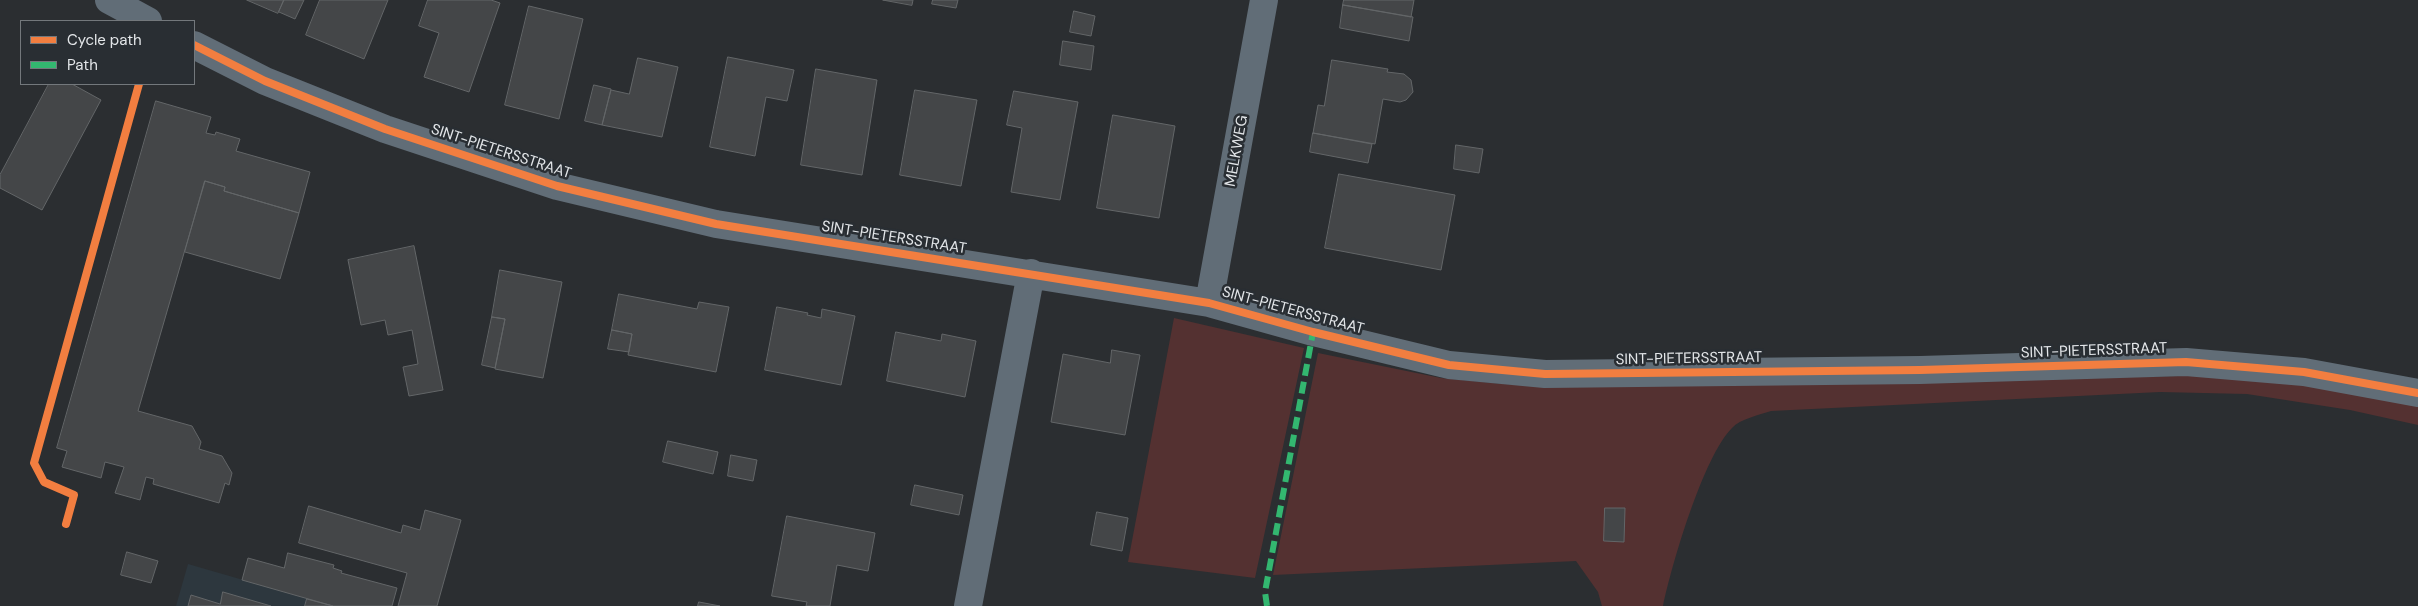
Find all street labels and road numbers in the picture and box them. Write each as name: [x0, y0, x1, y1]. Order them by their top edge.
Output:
street label: MELKWEG: [1222, 114, 1252, 188]
street label: SINT-PIETERSSTRAAT: [429, 121, 573, 183]
street label: SINT-PIETERSSTRAAT: [820, 218, 968, 258]
street label: SINT-PIETERSSTRAAT: [1220, 283, 1366, 339]
street label: SINT-PIETERSSTRAAT: [2021, 339, 2167, 363]
street label: SINT-PIETERSSTRAAT: [1616, 349, 1762, 369]

